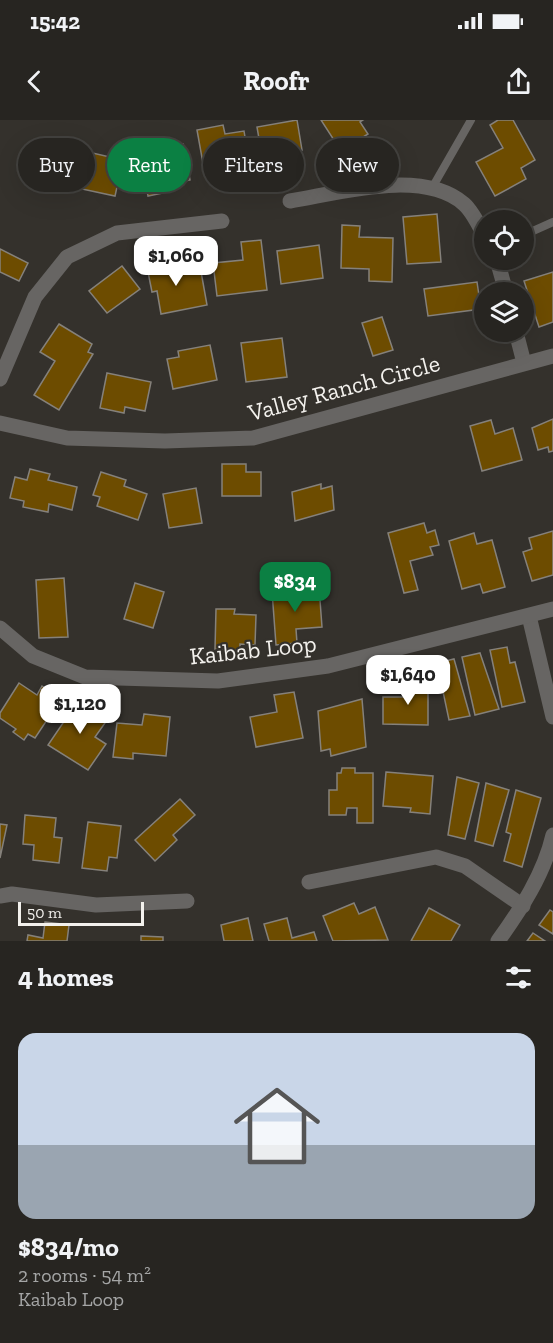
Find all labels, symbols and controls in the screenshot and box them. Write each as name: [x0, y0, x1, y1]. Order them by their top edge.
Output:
text: 15:42: [30, 8, 80, 35]
icon: back: [18, 65, 51, 98]
text: Roofr: [243, 65, 310, 97]
icon: share: [502, 65, 535, 98]
chip: Buy: [18, 138, 95, 192]
chip: Rent: [107, 138, 191, 192]
chip: Filters: [203, 138, 304, 192]
chip: New: [316, 138, 399, 192]
map controls: [474, 210, 534, 342]
button: locate: [474, 210, 534, 270]
pin: $1,060: [127, 236, 225, 287]
text: $1,060: [148, 243, 204, 267]
button: layers: [474, 282, 534, 342]
street label: Valley Ranch Circle: [244, 348, 443, 427]
pin: $834: [259, 562, 331, 613]
text: $834: [274, 569, 316, 593]
street label: Kaibab Loop: [188, 628, 318, 671]
pin: $1,640: [359, 655, 457, 706]
text: $1,640: [380, 662, 436, 686]
pin: $1,120: [31, 684, 129, 735]
text: $1,120: [54, 691, 106, 715]
scale bar: [18, 899, 144, 926]
text: 50 m: [27, 903, 62, 922]
text: 4 homes: [18, 961, 114, 993]
icon: filters: [502, 961, 535, 994]
icon: home: [223, 1072, 331, 1180]
text: $834/mo: [18, 1231, 119, 1263]
text: 2 rooms · 54 m²: [18, 1263, 151, 1287]
text: Kaibab Loop: [18, 1287, 124, 1311]

